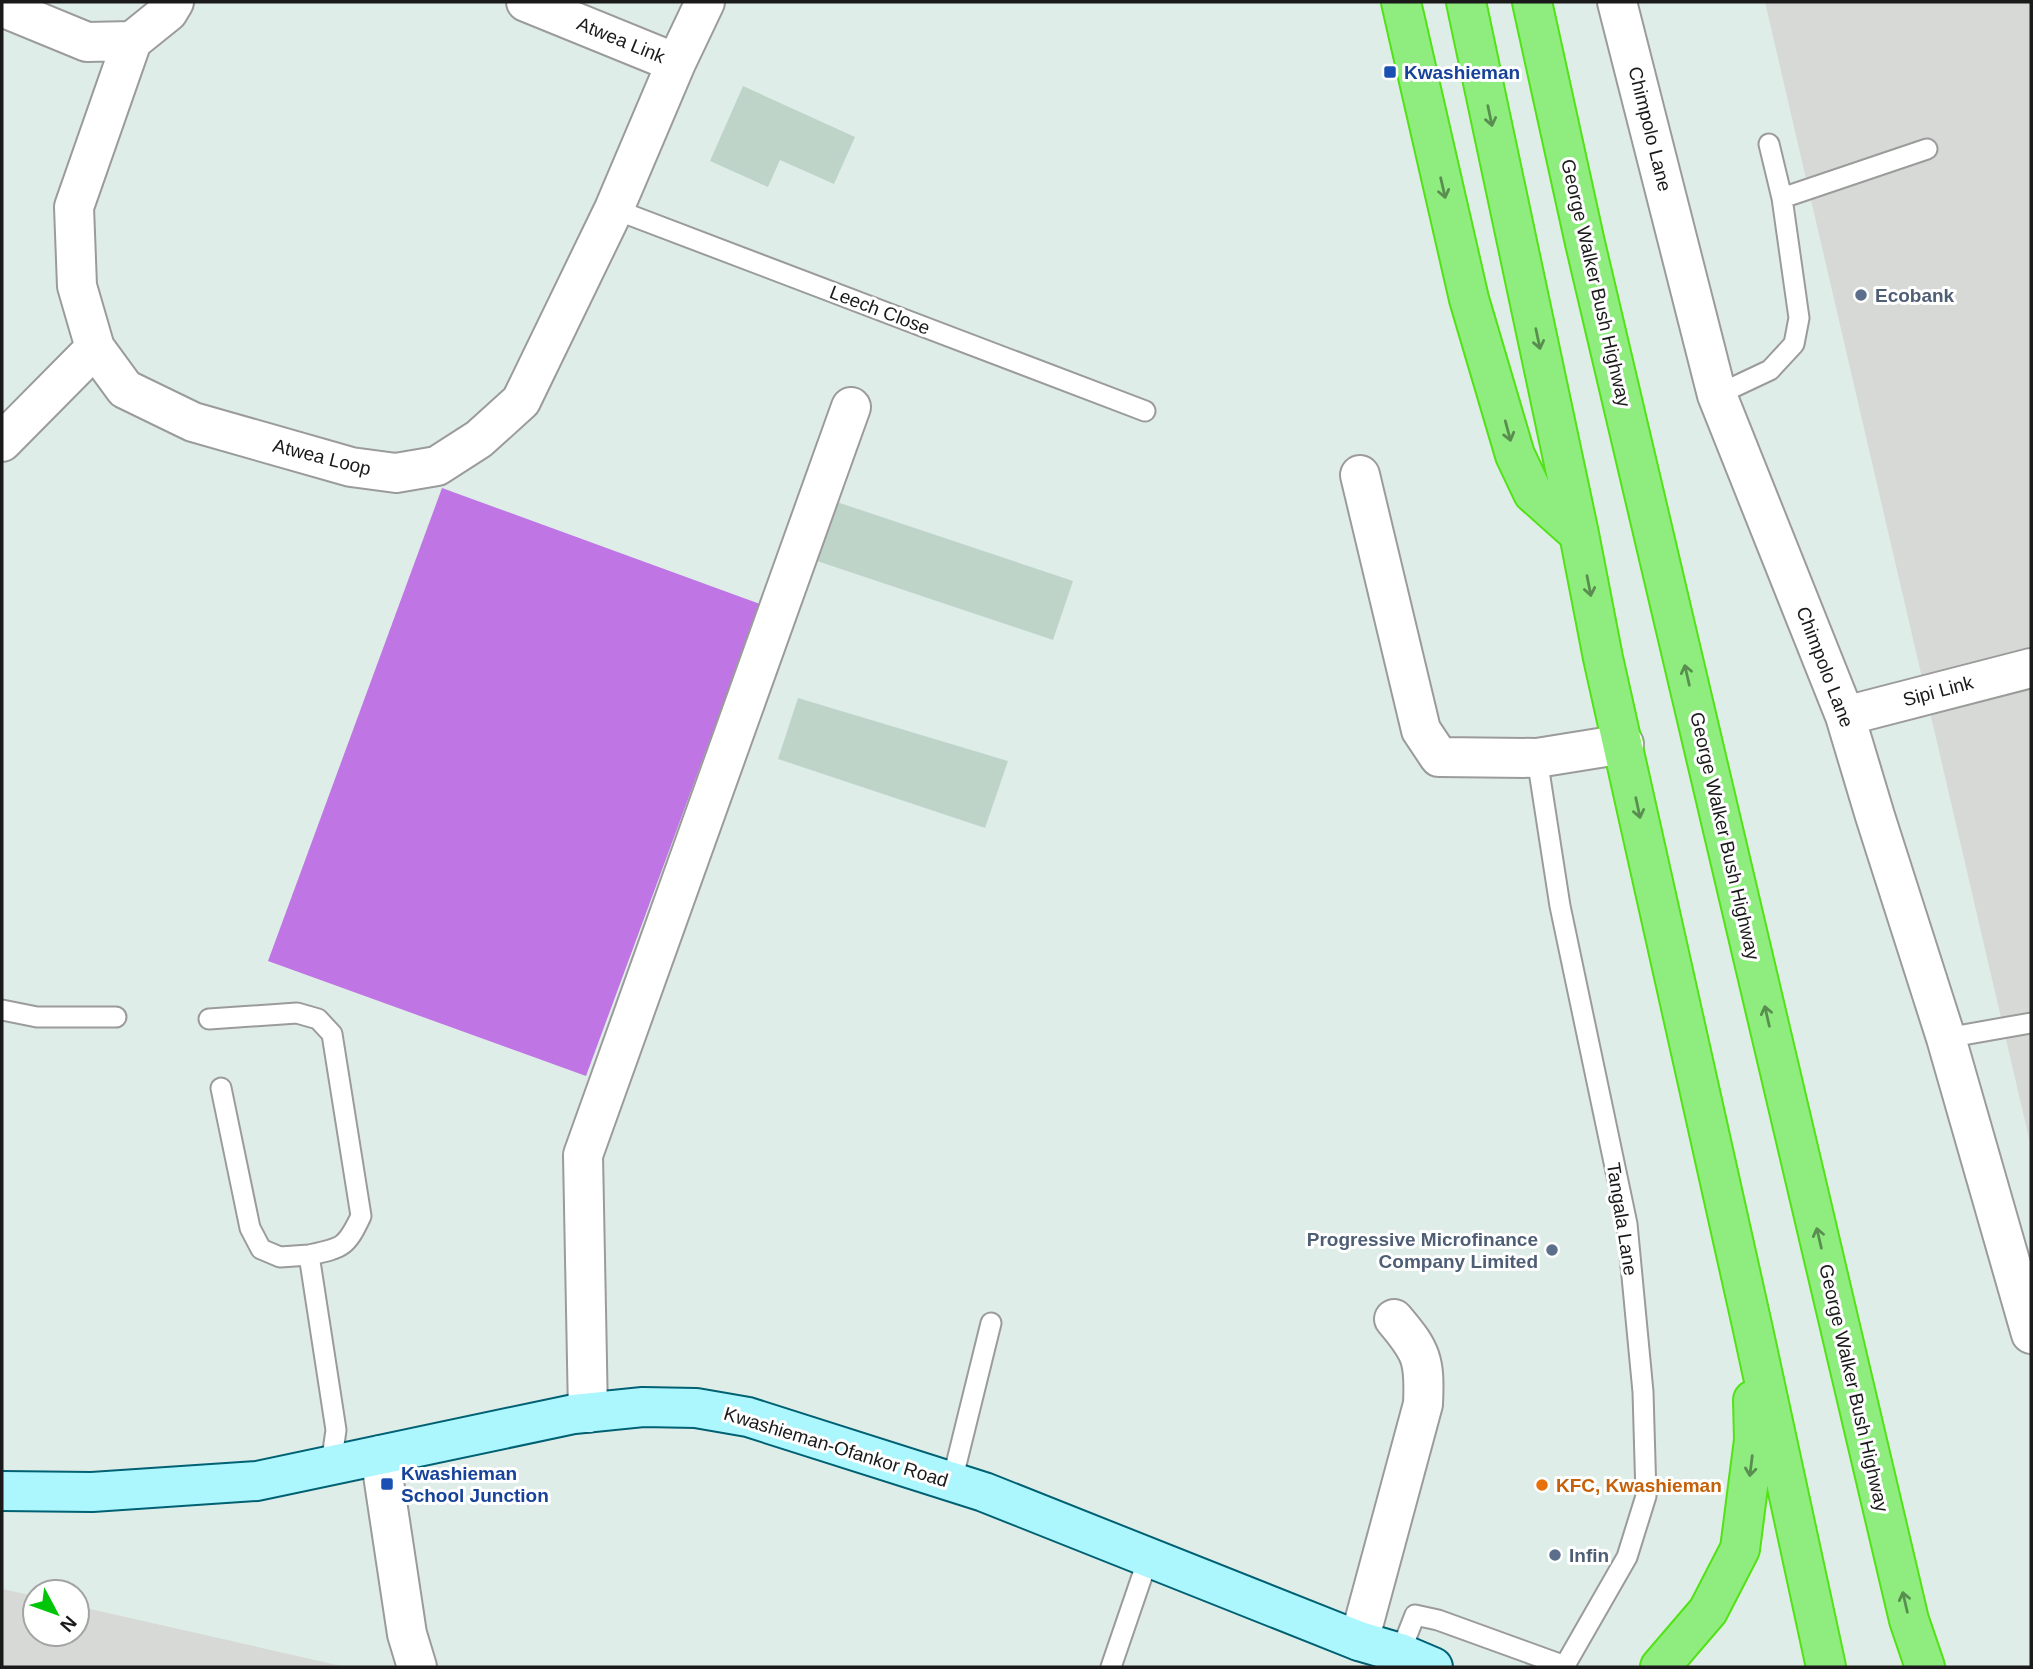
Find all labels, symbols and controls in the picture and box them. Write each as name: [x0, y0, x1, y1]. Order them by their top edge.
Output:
street label: Atwea Link: [574, 13, 668, 67]
place label: Kwashieman: [1404, 62, 1520, 83]
marker: Kwashieman: [1382, 64, 1398, 80]
street label: Chimpolo Lane: [1624, 64, 1676, 194]
one-way arrow: [1484, 104, 1498, 127]
street label: George Walker Bush Highway: [1557, 157, 1635, 409]
one-way arrow: [1437, 176, 1451, 199]
street label: Leech Close: [827, 281, 933, 339]
place label: Ecobank: [1875, 285, 1955, 306]
marker: Ecobank: [1853, 287, 1869, 303]
one-way arrow: [1531, 327, 1545, 350]
one-way arrow: [1502, 419, 1515, 442]
street label: Atwea Loop: [271, 435, 373, 479]
one-way arrow: [1583, 574, 1597, 597]
street label: Chimpolo Lane: [1792, 604, 1858, 730]
one-way arrow: [1680, 665, 1693, 687]
street label: Sipi Link: [1901, 671, 1976, 710]
street label: George Walker Bush Highway: [1686, 710, 1764, 962]
one-way arrow: [1632, 796, 1645, 819]
one-way arrow: [1760, 1005, 1773, 1028]
street label: Tangala Lane: [1603, 1161, 1641, 1277]
one-way arrow: [1812, 1227, 1825, 1250]
place label: Progressive Microfinance Company Limited: [1307, 1229, 1538, 1272]
marker: Progressive Microfinance Company Limited: [1544, 1242, 1560, 1258]
street label: George Walker Bush Highway: [1815, 1262, 1893, 1514]
street label: Kwashieman-Ofankor Road: [721, 1403, 951, 1491]
one-way arrow: [1744, 1454, 1757, 1477]
place label: Kwashieman School Junction: [401, 1463, 549, 1506]
place label: KFC, Kwashieman: [1556, 1475, 1722, 1496]
marker: Kwashieman School Junction: [379, 1476, 395, 1492]
marker: KFC, Kwashieman: [1534, 1477, 1550, 1493]
place label: Infin: [1569, 1545, 1609, 1566]
marker: Infin: [1547, 1547, 1563, 1563]
north arrow: [21, 1578, 91, 1648]
one-way arrow: [1897, 1591, 1911, 1614]
text: N: [56, 1612, 81, 1636]

